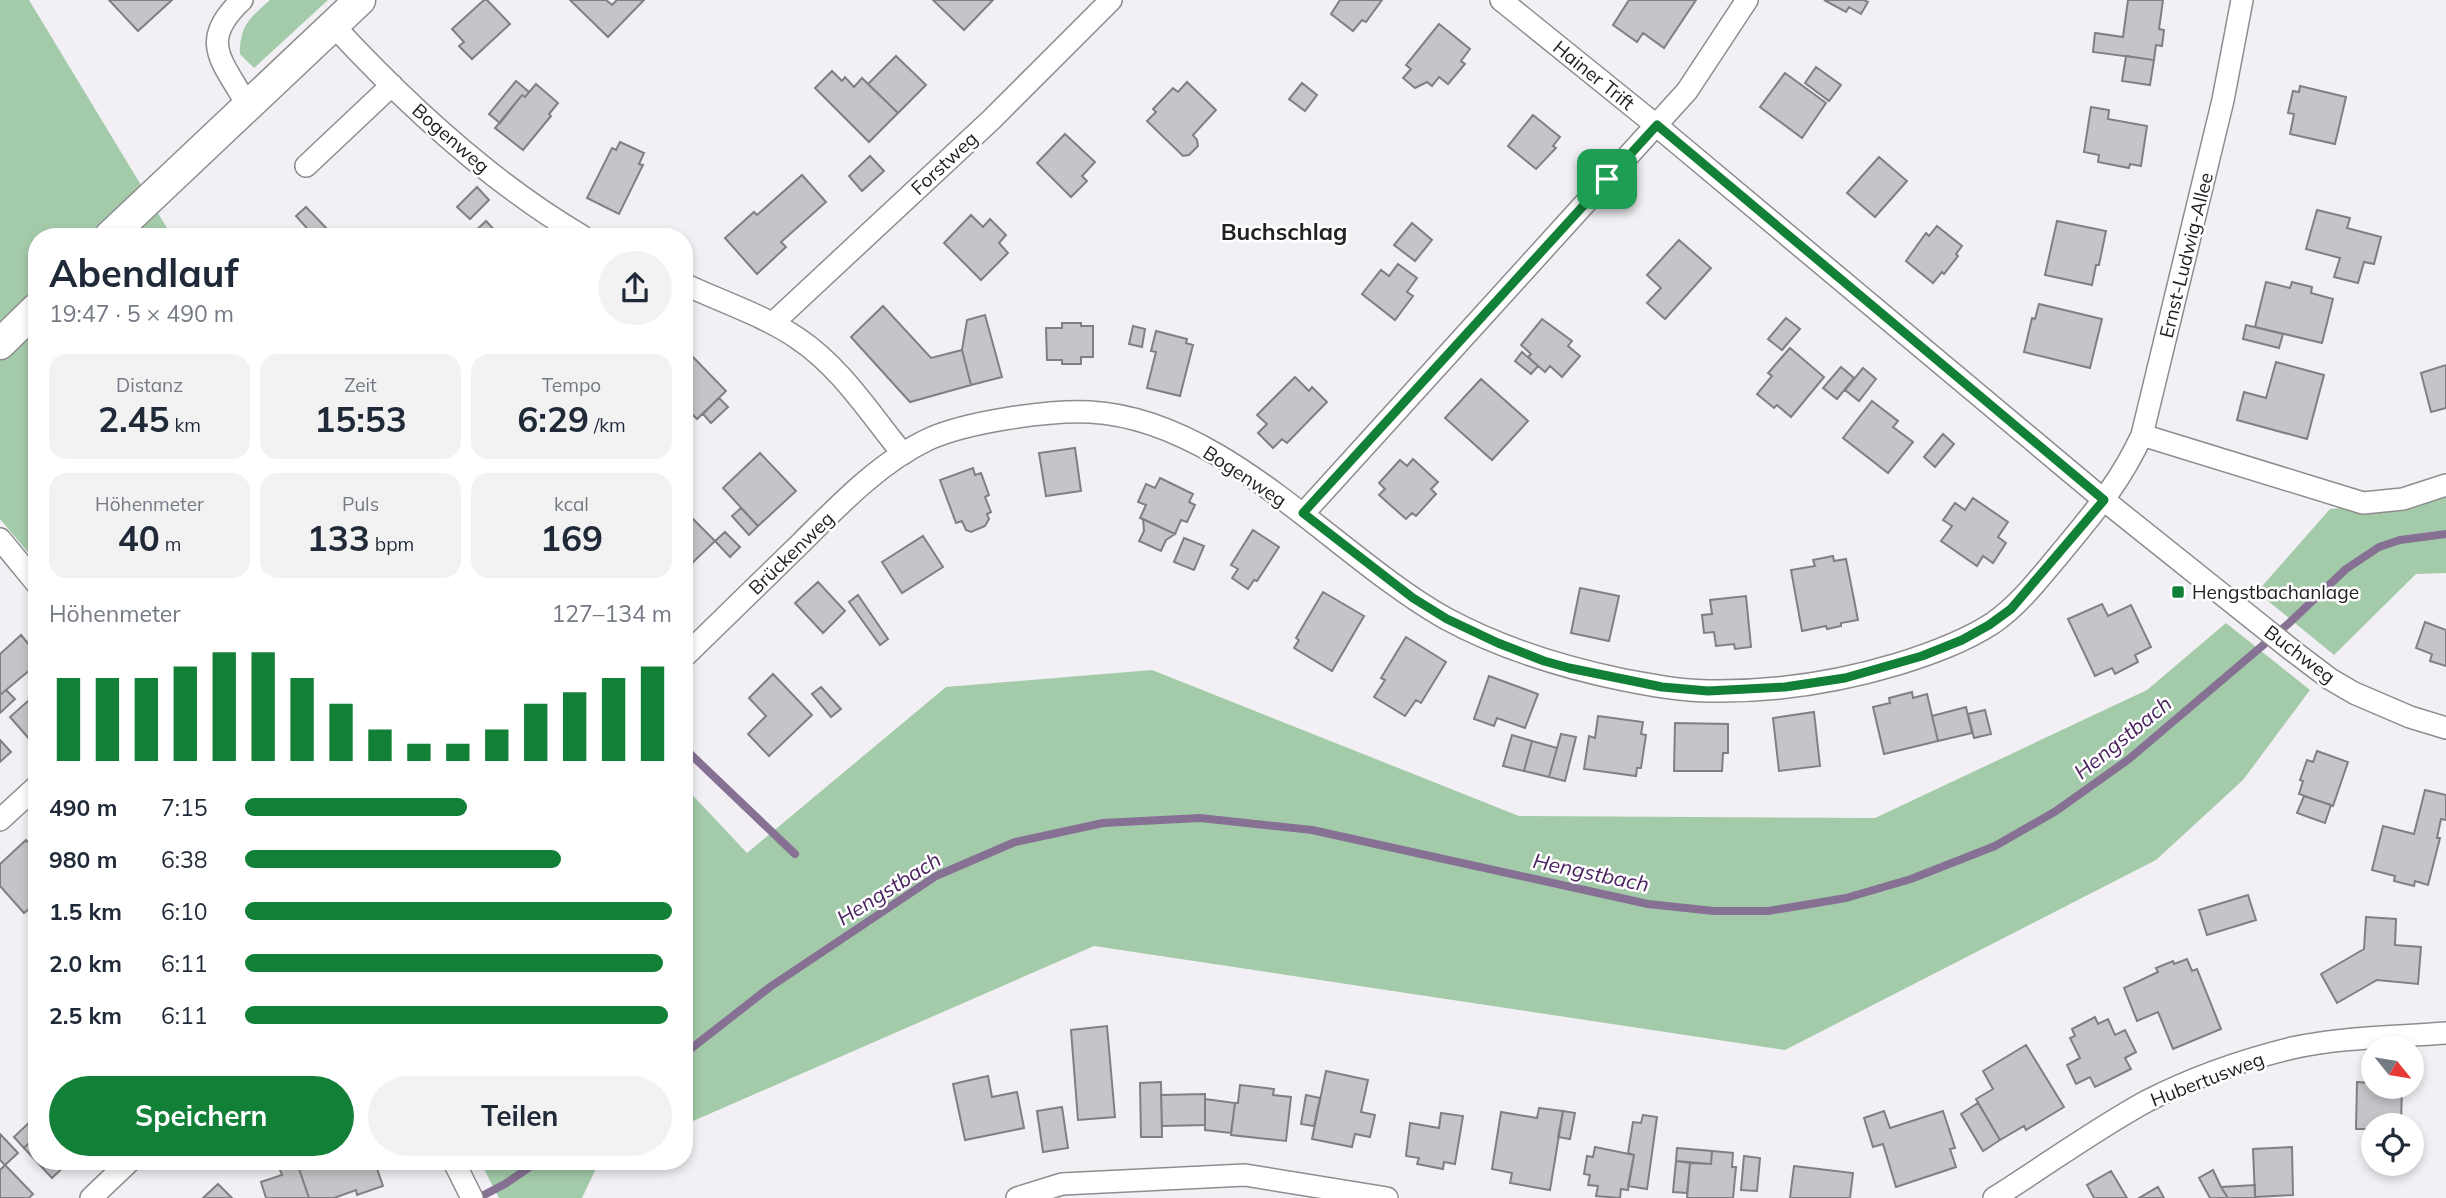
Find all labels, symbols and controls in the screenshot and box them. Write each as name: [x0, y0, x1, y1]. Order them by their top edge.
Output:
street label: Hainer Trift: [1548, 35, 1640, 115]
street label: Bogenweg: [407, 98, 495, 178]
street label: Forstweg: [906, 126, 982, 200]
pin: [1577, 149, 1637, 209]
icon: arrive: [1588, 160, 1626, 198]
street label: Ernst-Ludwig-Allee: [2154, 170, 2218, 340]
district label: Buchschlag: [1221, 217, 1347, 246]
text: Abendlauf: [49, 249, 238, 297]
button: share: [598, 251, 672, 325]
text: 19:47 · 5 × 490 m: [49, 299, 234, 328]
text: Distanz: [116, 373, 183, 397]
text: Zeit: [344, 373, 377, 397]
text: Tempo: [542, 373, 601, 397]
text: 2.45: [98, 397, 170, 441]
text: 15:53: [314, 397, 407, 441]
text: 6:29: [517, 397, 589, 441]
text: km: [170, 413, 201, 437]
text: /km: [589, 413, 626, 437]
street label: Bogenweg: [1199, 440, 1291, 512]
text: Höhenmeter: [95, 492, 204, 516]
text: Puls: [342, 492, 379, 516]
text: kcal: [554, 492, 589, 516]
street label: Brückenweg: [743, 506, 839, 600]
text: 40: [118, 516, 160, 560]
text: 133: [307, 516, 370, 560]
text: 169: [540, 516, 603, 560]
text: m: [160, 532, 181, 556]
text: bpm: [370, 532, 414, 556]
place label: Hengstbachanlage: [2192, 580, 2359, 604]
marker: Hengstbachanlage: [2170, 584, 2186, 600]
text: Höhenmeter: [49, 599, 181, 628]
text: 127–134 m: [551, 599, 672, 628]
street label: Buchweg: [2260, 620, 2340, 688]
water label: Hengstbach: [2068, 690, 2176, 784]
text: 490 m: [49, 793, 117, 822]
text: 7:15: [161, 793, 208, 822]
text: 980 m: [49, 845, 117, 874]
text: 6:38: [161, 845, 208, 874]
water label: Hengstbach: [832, 846, 945, 930]
water label: Hengstbach: [1531, 847, 1652, 897]
text: 1.5 km: [49, 897, 122, 926]
text: 6:10: [161, 897, 208, 926]
text: 2.0 km: [49, 949, 122, 978]
text: 6:11: [161, 949, 208, 978]
text: 2.5 km: [49, 1001, 122, 1030]
text: 6:11: [161, 1001, 208, 1030]
north arrow: [2361, 1036, 2424, 1099]
map controls: [2361, 1036, 2424, 1176]
street label: Hubertusweg: [2147, 1046, 2267, 1112]
button: Speichern: [49, 1076, 354, 1156]
button: Teilen: [368, 1076, 672, 1156]
button: locate: [2361, 1113, 2424, 1176]

